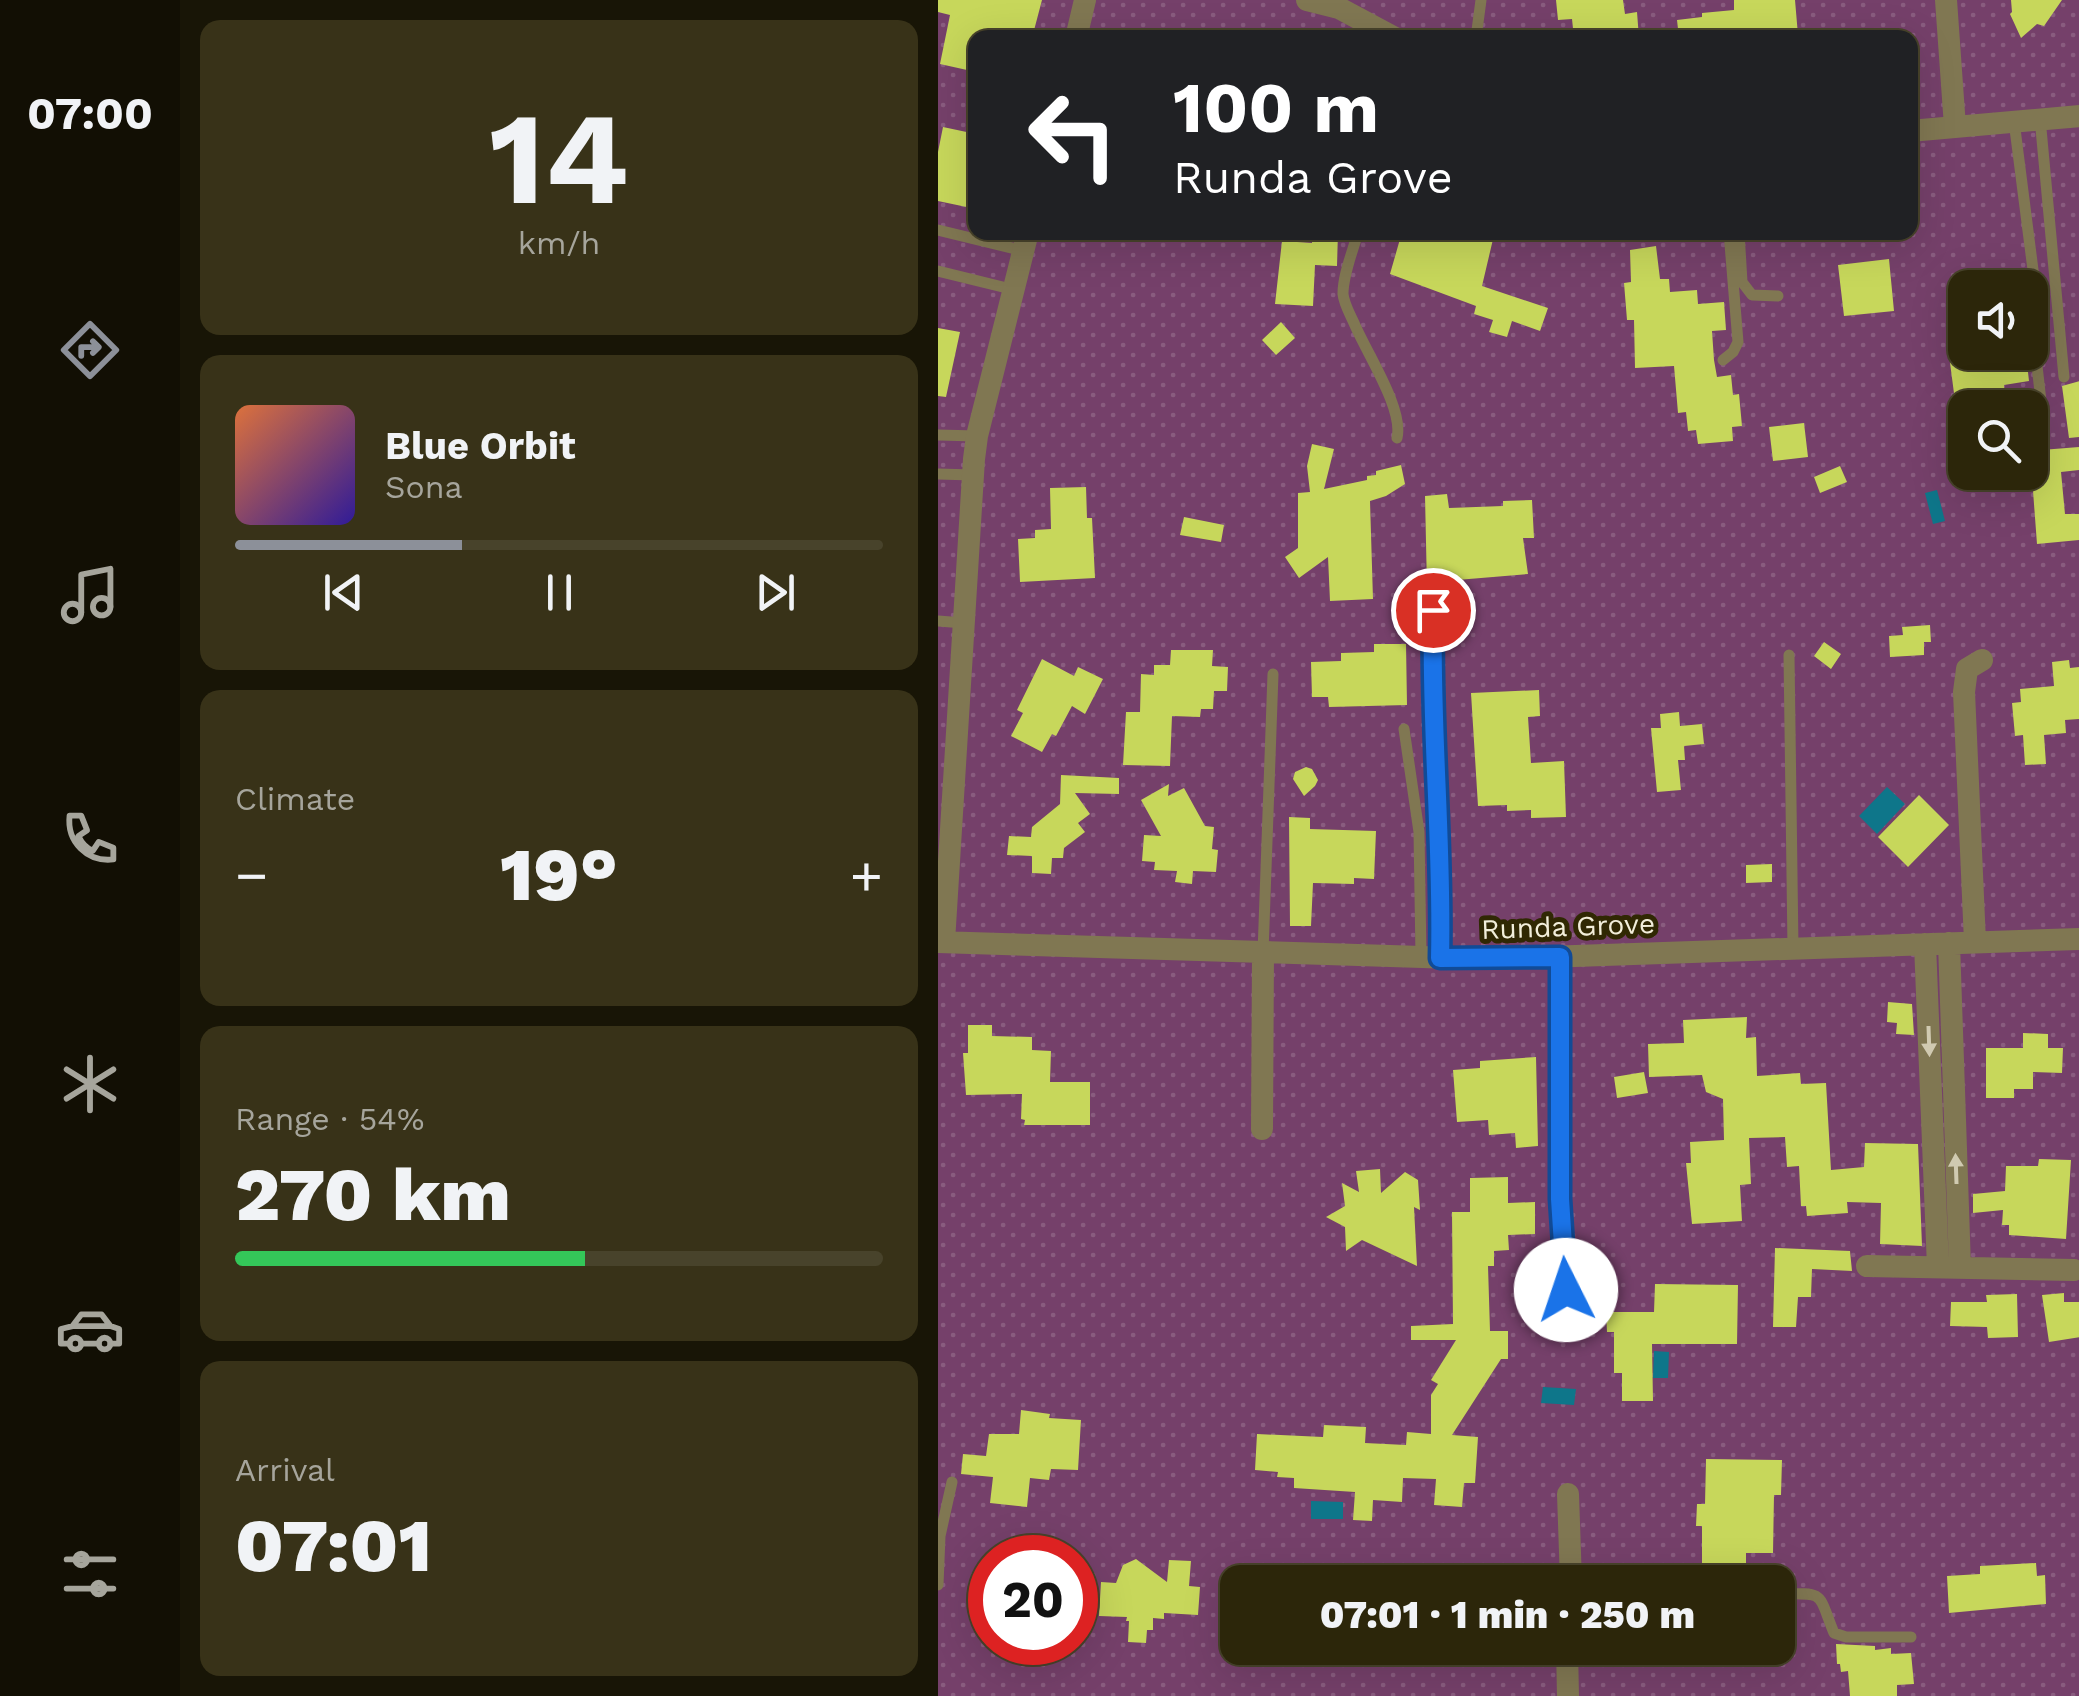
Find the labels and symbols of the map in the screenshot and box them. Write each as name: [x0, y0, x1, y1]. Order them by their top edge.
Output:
pin: [1391, 568, 1476, 653]
street label: Runda Grove: [1480, 907, 1656, 946]
one-way arrow: [1921, 1026, 1937, 1058]
one-way arrow: [1947, 1153, 1963, 1185]
position arrow: [1514, 1238, 1618, 1342]
speed limit sign: 20: [968, 1535, 1098, 1665]

